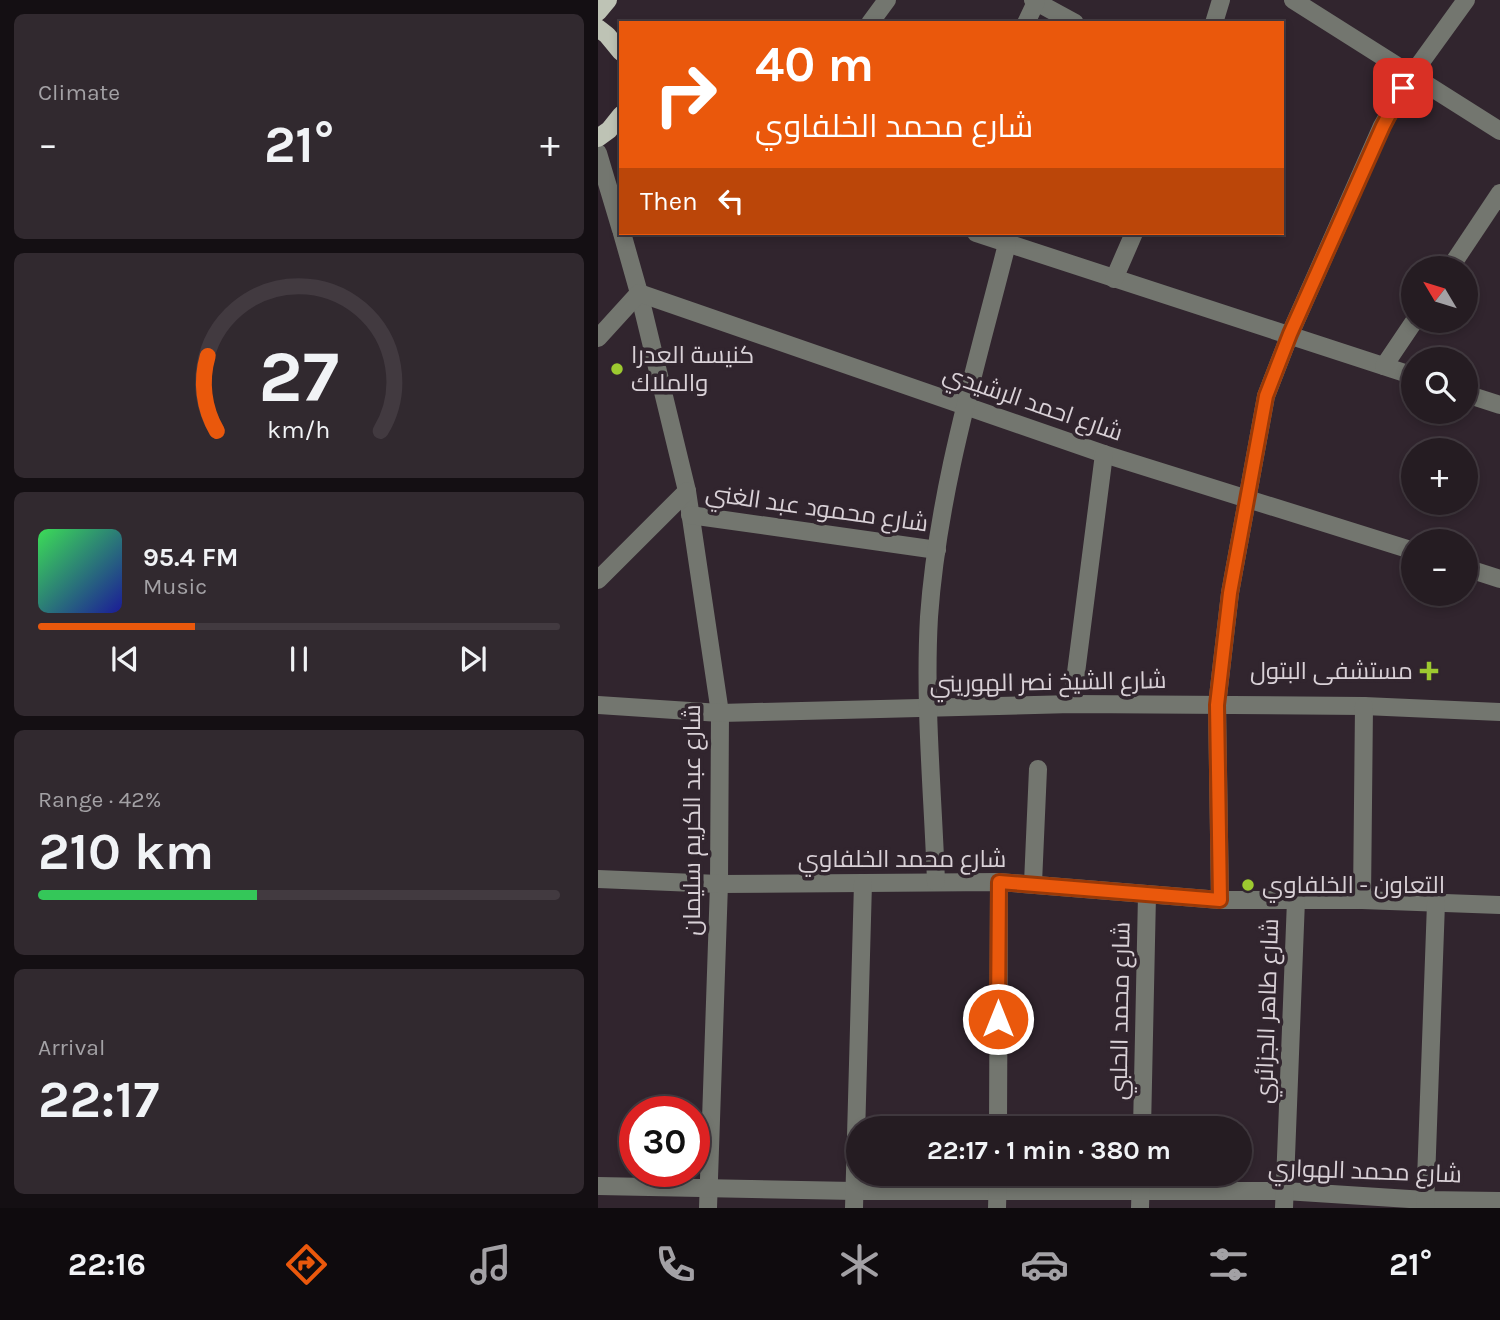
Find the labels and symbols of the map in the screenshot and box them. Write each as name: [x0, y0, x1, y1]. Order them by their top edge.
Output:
pin: [1373, 58, 1433, 118]
north arrow: [1401, 256, 1478, 332]
place label: كنيسة العدرا والملاك: [631, 341, 754, 397]
street label: شارع احمد الرشيدي: [938, 359, 1127, 451]
marker: كنيسة العدرا والملاك: [609, 361, 625, 377]
street label: شارع محمود عبد الغني: [703, 479, 930, 542]
place label: مستشفى البتول: [1250, 657, 1413, 685]
marker: مستشفى البتول: [1419, 661, 1439, 681]
street label: شارع الشيخ نصر الهوريني: [929, 666, 1167, 703]
street label: شارع عبد الكريم سليمان: [678, 704, 708, 936]
street label: شارع محمد الخلفاوي: [798, 845, 1006, 877]
place label: التعاون - الخلفاوي: [1262, 871, 1445, 903]
marker: التعاون - الخلفاوي: [1240, 877, 1256, 893]
street label: شارع طاهر الجزائري: [1250, 918, 1288, 1104]
street label: شارع محمد الحلبي: [1104, 922, 1141, 1101]
position arrow: [961, 982, 1035, 1056]
speed limit sign: 30: [619, 1096, 710, 1187]
street label: شارع محمد الهواري: [1268, 1154, 1462, 1192]

